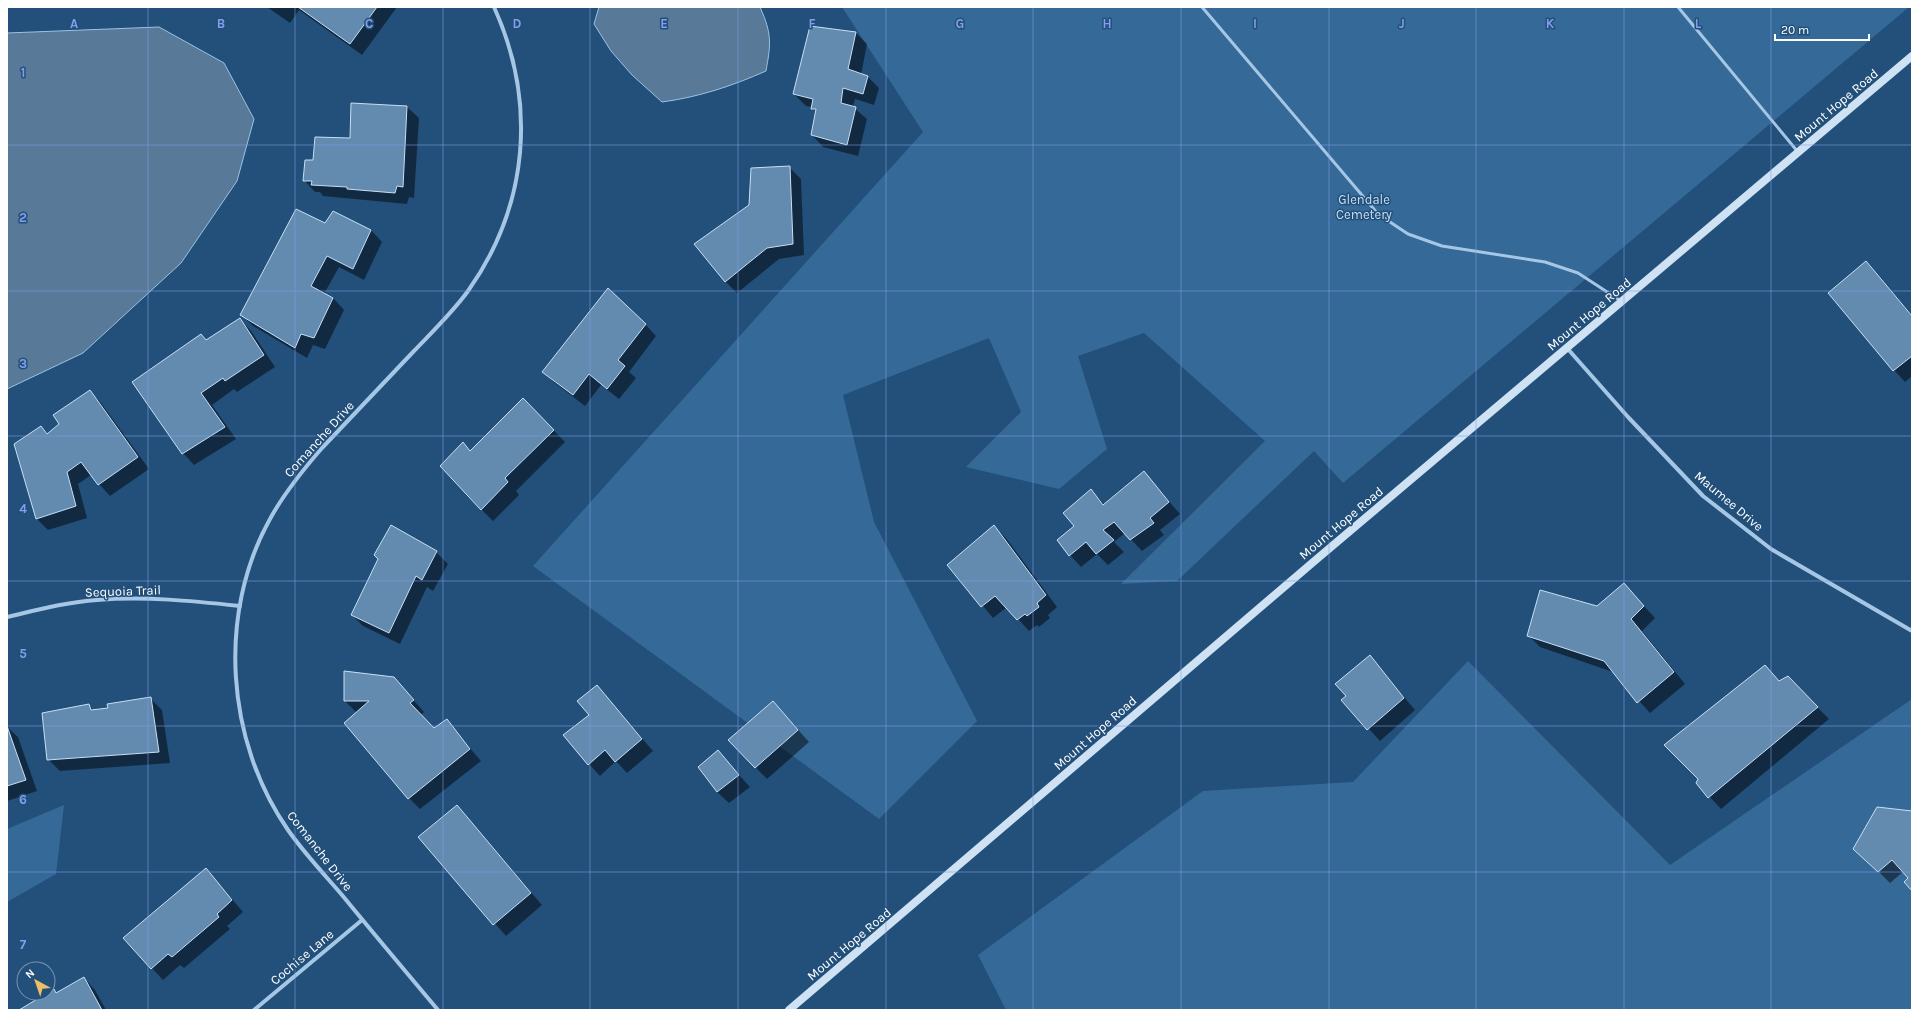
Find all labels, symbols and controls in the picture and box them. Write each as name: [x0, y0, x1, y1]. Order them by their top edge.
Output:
text: A: [70, 16, 78, 31]
text: B: [217, 16, 225, 31]
text: C: [365, 16, 373, 31]
text: D: [513, 16, 522, 31]
text: E: [660, 16, 668, 31]
text: F: [808, 16, 816, 31]
text: G: [956, 16, 964, 31]
text: H: [1102, 16, 1112, 31]
text: I: [1253, 16, 1257, 31]
text: J: [1399, 16, 1405, 31]
text: K: [1546, 16, 1555, 31]
text: L: [1695, 16, 1702, 31]
scale bar: [1775, 16, 1869, 42]
text: 20 m: [1781, 23, 1809, 37]
text: 1: [21, 65, 25, 80]
street label: Mount Hope Road: [1791, 66, 1881, 144]
park label: Glendale Cemetery: [1336, 192, 1392, 222]
text: 2: [19, 210, 27, 225]
street label: Mount Hope Road: [1544, 275, 1634, 353]
text: 3: [19, 356, 27, 371]
street label: Comanche Drive: [281, 398, 357, 480]
street label: Maumee Drive: [1692, 468, 1767, 534]
street label: Mount Hope Road: [1296, 484, 1386, 562]
text: 4: [19, 501, 27, 516]
street label: Sequoia Trail: [85, 582, 161, 601]
text: 5: [19, 646, 27, 661]
street label: Mount Hope Road: [1050, 693, 1140, 773]
text: 6: [19, 792, 27, 807]
street label: Comanche Drive: [284, 808, 356, 894]
street label: Mount Hope Road: [804, 905, 894, 983]
street label: Cochise Lane: [267, 926, 337, 988]
text: 7: [20, 937, 27, 952]
north arrow: [16, 961, 56, 1001]
text: N: [23, 966, 37, 981]

